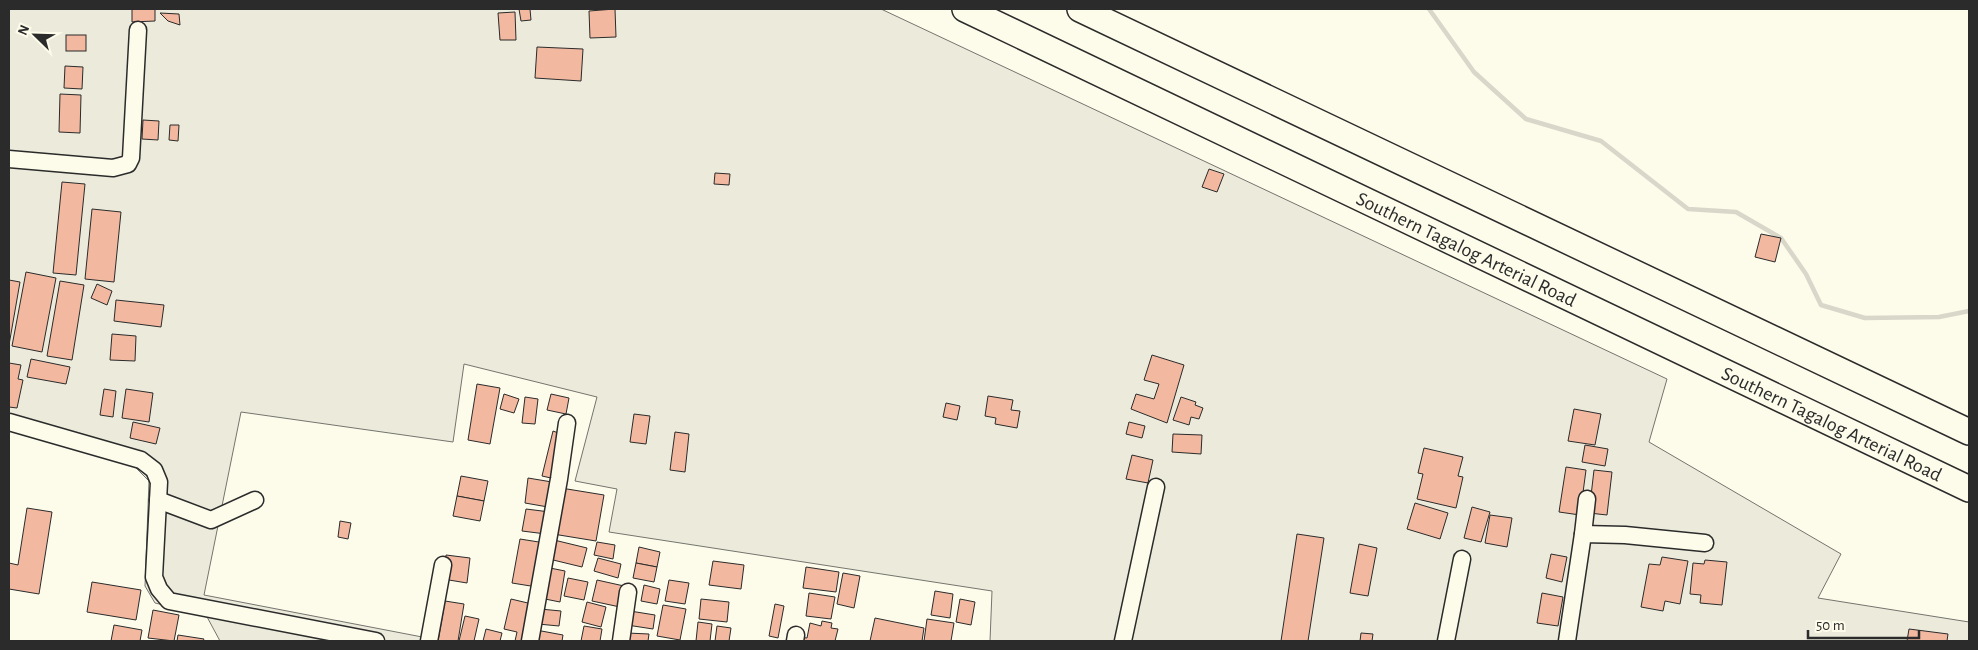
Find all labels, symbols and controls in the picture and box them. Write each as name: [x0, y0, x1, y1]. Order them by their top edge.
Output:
north arrow: [10, 10, 60, 60]
text: N: [16, 23, 32, 38]
street label: Southern Tagalog Arterial Road: [1353, 189, 1579, 311]
street label: Southern Tagalog Arterial Road: [1718, 363, 1945, 485]
scale bar: [1808, 608, 1919, 640]
text: 50 m: [1816, 618, 1845, 633]

